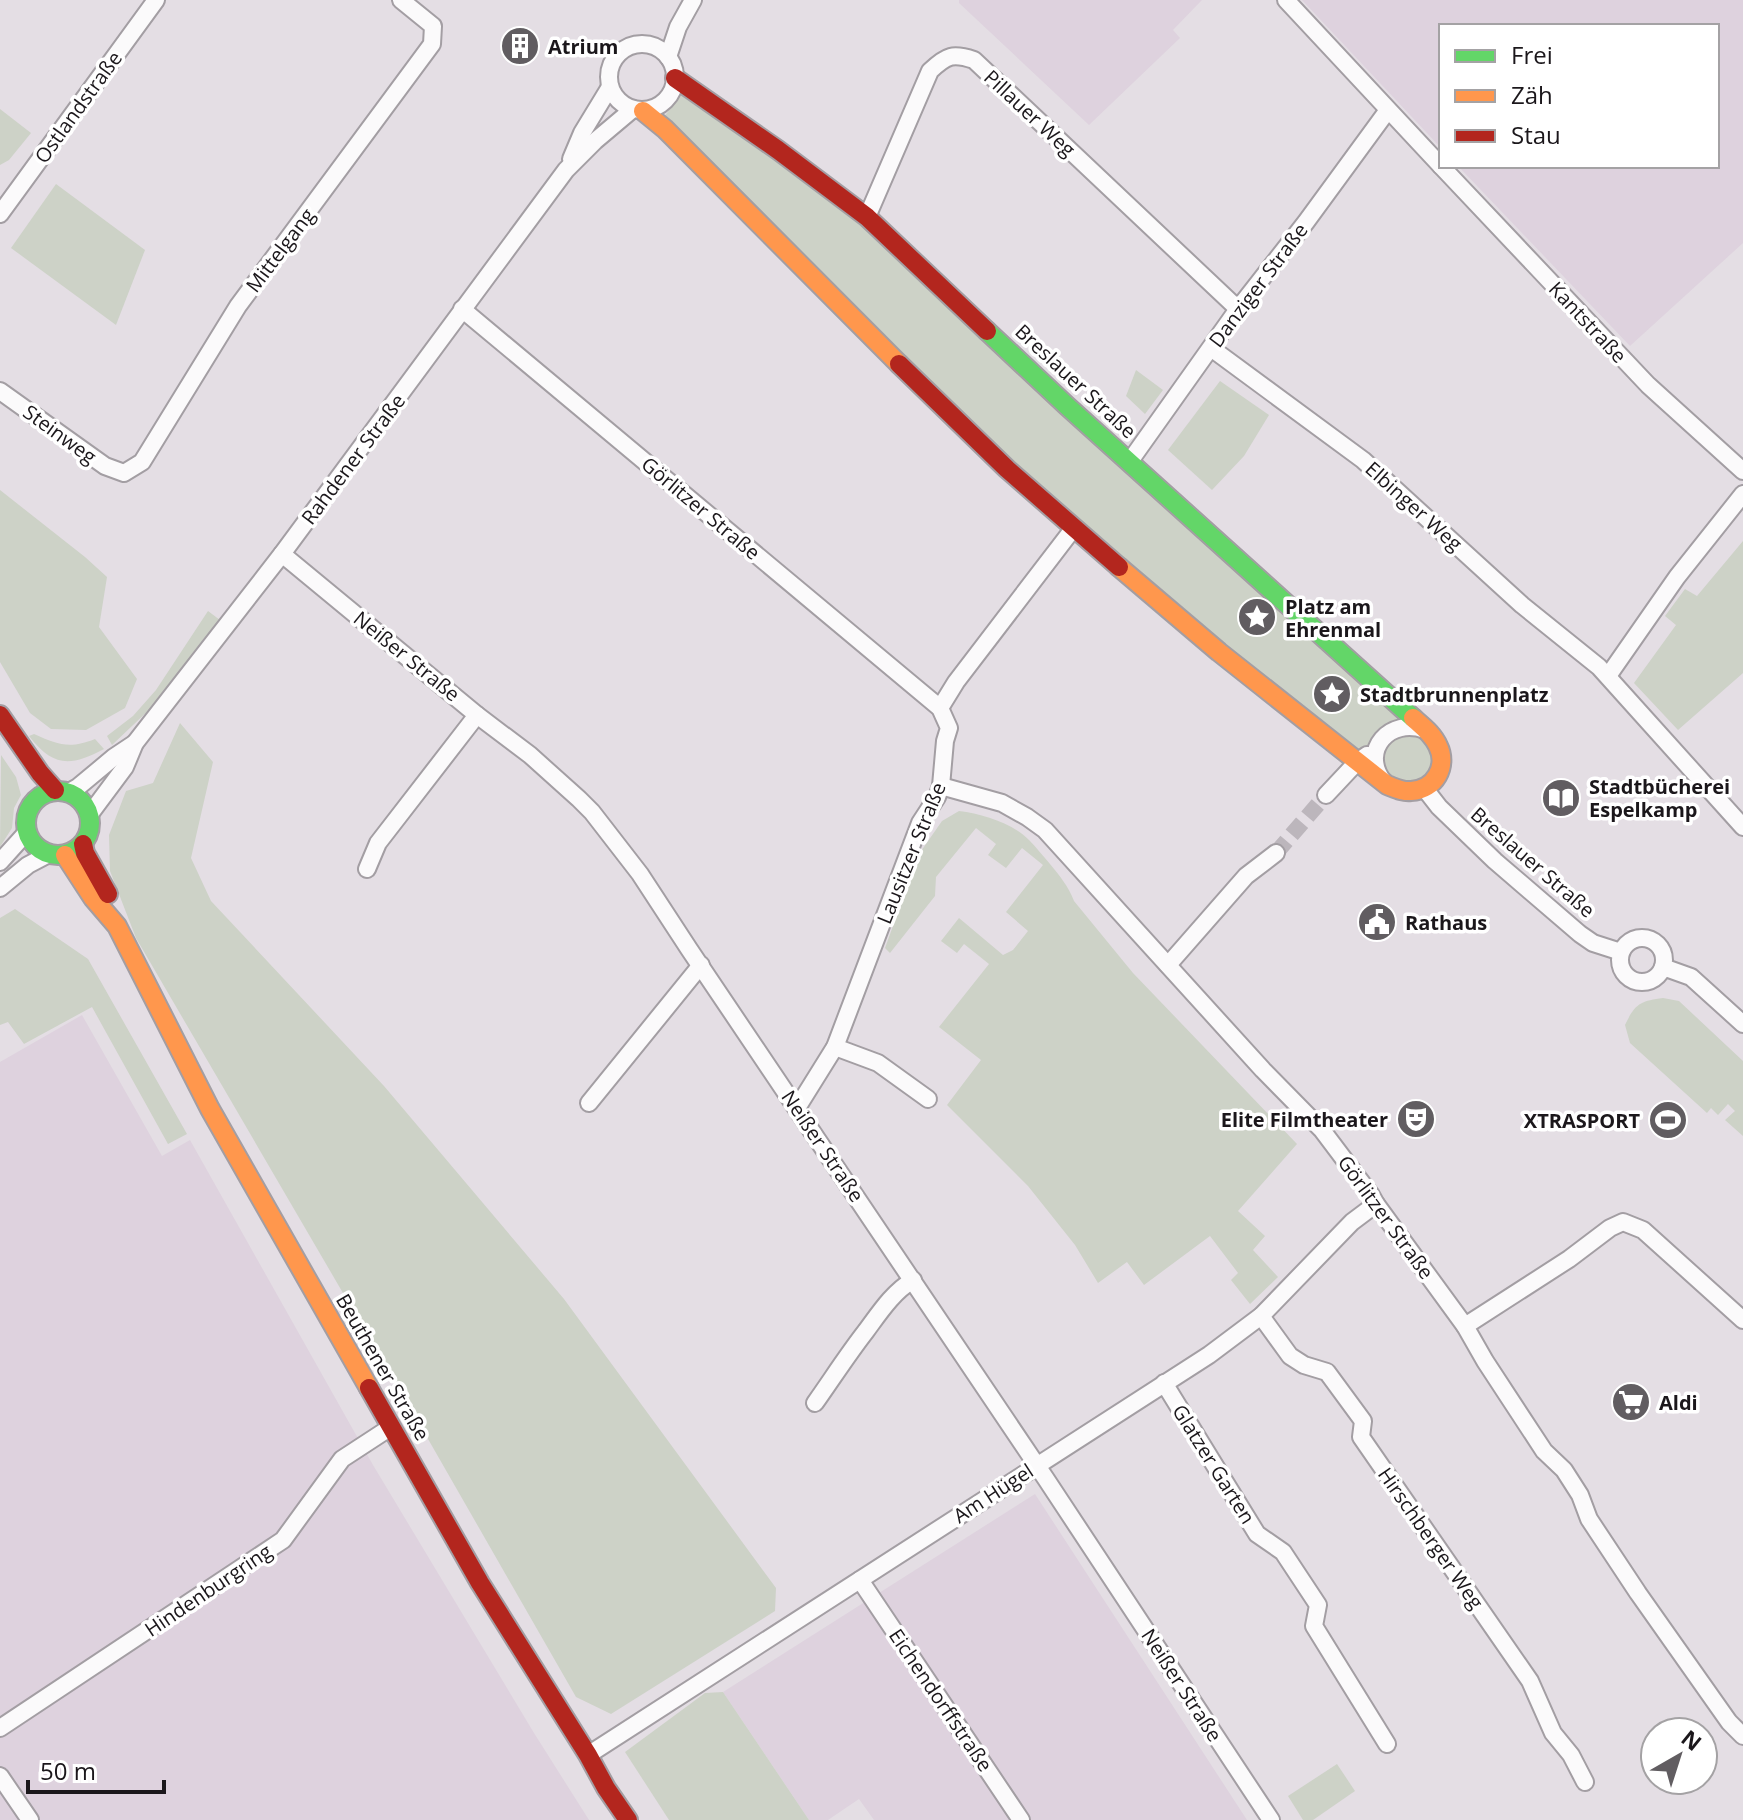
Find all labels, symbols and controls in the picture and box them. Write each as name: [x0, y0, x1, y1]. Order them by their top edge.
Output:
legend: [1439, 24, 1719, 168]
building icon: Atrium: [499, 25, 541, 67]
place label: Atrium: [548, 33, 618, 60]
text: Frei: [1511, 38, 1553, 71]
street label: Ostlandstraße: [28, 45, 128, 169]
street label: Pillauer Weg: [978, 64, 1082, 162]
text: Zäh: [1511, 78, 1553, 111]
text: Stau: [1511, 118, 1561, 151]
street label: Mittelgang: [240, 202, 321, 298]
street label: Danziger Straße: [1202, 217, 1314, 353]
street label: Kantstraße: [1543, 275, 1633, 369]
street label: Breslauer Straße: [1010, 318, 1142, 444]
street label: Rahdener Straße: [295, 388, 411, 530]
street label: Steinweg: [18, 398, 102, 470]
street label: Görlitzer Straße: [636, 450, 766, 566]
street label: Elbinger Weg: [1360, 455, 1468, 557]
place label: Platz am Ehrenmal: [1285, 593, 1381, 643]
place icon: Platz am Ehrenmal: [1236, 596, 1278, 638]
street label: Neißer Straße: [348, 605, 466, 707]
place icon: Stadtbrunnenplatz: [1311, 673, 1353, 715]
place label: Stadtbrunnenplatz: [1360, 681, 1549, 708]
place label: Stadtbücherei Espelkamp: [1589, 773, 1730, 823]
library icon: Stadtbücherei Espelkamp: [1540, 777, 1582, 819]
street label: Lausitzer Straße: [870, 778, 952, 928]
street label: Breslauer Straße: [1465, 801, 1601, 923]
public building icon: Rathaus: [1356, 901, 1398, 943]
place label: Rathaus: [1405, 909, 1487, 936]
street label: Neißer Straße: [776, 1085, 870, 1207]
theatre icon: Elite Filmtheater: [1395, 1098, 1437, 1140]
sports icon: XTRASPORT: [1647, 1099, 1689, 1141]
place label: Elite Filmtheater: [1221, 1106, 1388, 1133]
place label: XTRASPORT: [1524, 1107, 1640, 1134]
street label: Görlitzer Straße: [1332, 1150, 1440, 1284]
street label: Beuthener Straße: [330, 1289, 436, 1445]
supermarket icon: Aldi: [1610, 1381, 1652, 1423]
place label: Aldi: [1659, 1389, 1698, 1416]
street label: Glatzer Garten: [1166, 1399, 1262, 1529]
street label: Am Hügel: [948, 1457, 1038, 1529]
street label: Hirschberger Weg: [1372, 1462, 1490, 1614]
street label: Hindenburgring: [139, 1537, 277, 1642]
street label: Eichendorffstraße: [883, 1623, 999, 1777]
street label: Neißer Straße: [1135, 1623, 1229, 1747]
north arrow: [1639, 1716, 1719, 1796]
text: N: [1676, 1722, 1709, 1757]
scale bar: [28, 1744, 164, 1794]
text: 50 m: [40, 1754, 96, 1787]

